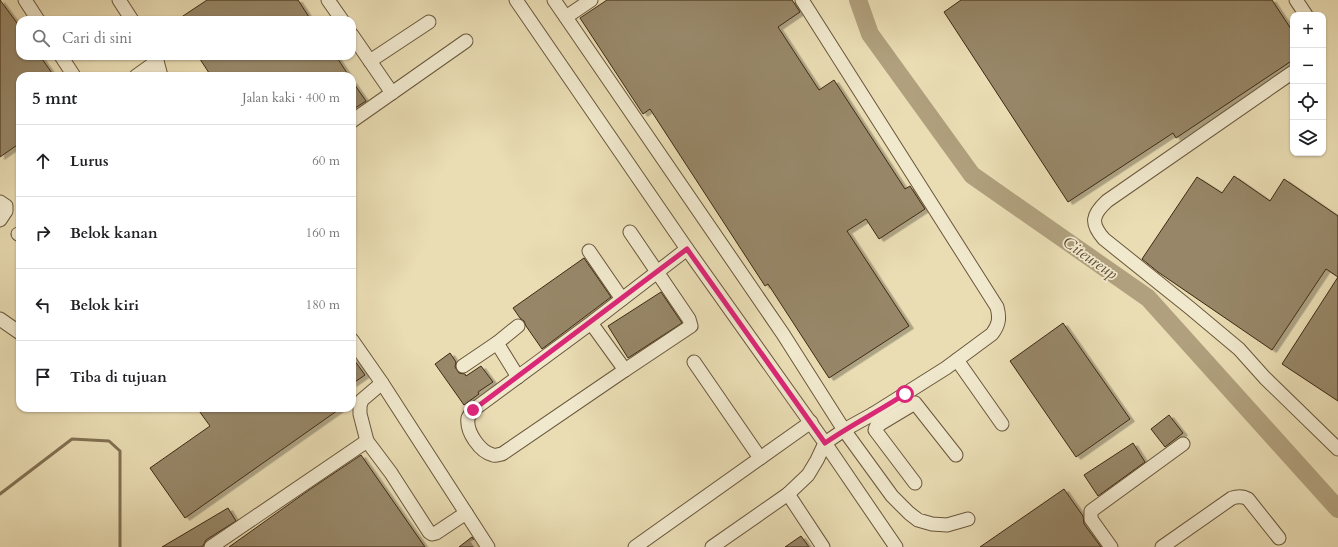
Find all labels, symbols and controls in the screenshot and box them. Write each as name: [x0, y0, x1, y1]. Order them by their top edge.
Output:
map controls: [1290, 12, 1326, 156]
button: +: [1290, 12, 1326, 48]
search box: [16, 16, 356, 60]
icon: search: [30, 27, 52, 49]
text: Cari di sini: [62, 28, 132, 48]
button: −: [1290, 48, 1326, 84]
button: locate: [1290, 84, 1326, 120]
text: 5 mnt: [32, 87, 77, 110]
text: Jalan kaki · 400 m: [242, 89, 340, 107]
button: layers: [1290, 120, 1326, 156]
icon: ahead: [32, 150, 54, 172]
text: Lurus: [70, 151, 109, 171]
text: 60 m: [312, 152, 340, 170]
icon: right: [32, 222, 54, 244]
text: Belok kanan: [70, 223, 158, 243]
text: 160 m: [306, 224, 340, 242]
water label: Citeureup: [1058, 231, 1122, 285]
icon: left: [32, 294, 54, 316]
text: Belok kiri: [70, 295, 139, 315]
text: 180 m: [306, 296, 340, 314]
icon: arrive: [32, 366, 54, 388]
text: Tiba di tujuan: [70, 367, 167, 387]
route start: [896, 385, 914, 403]
route end: [464, 401, 482, 419]

